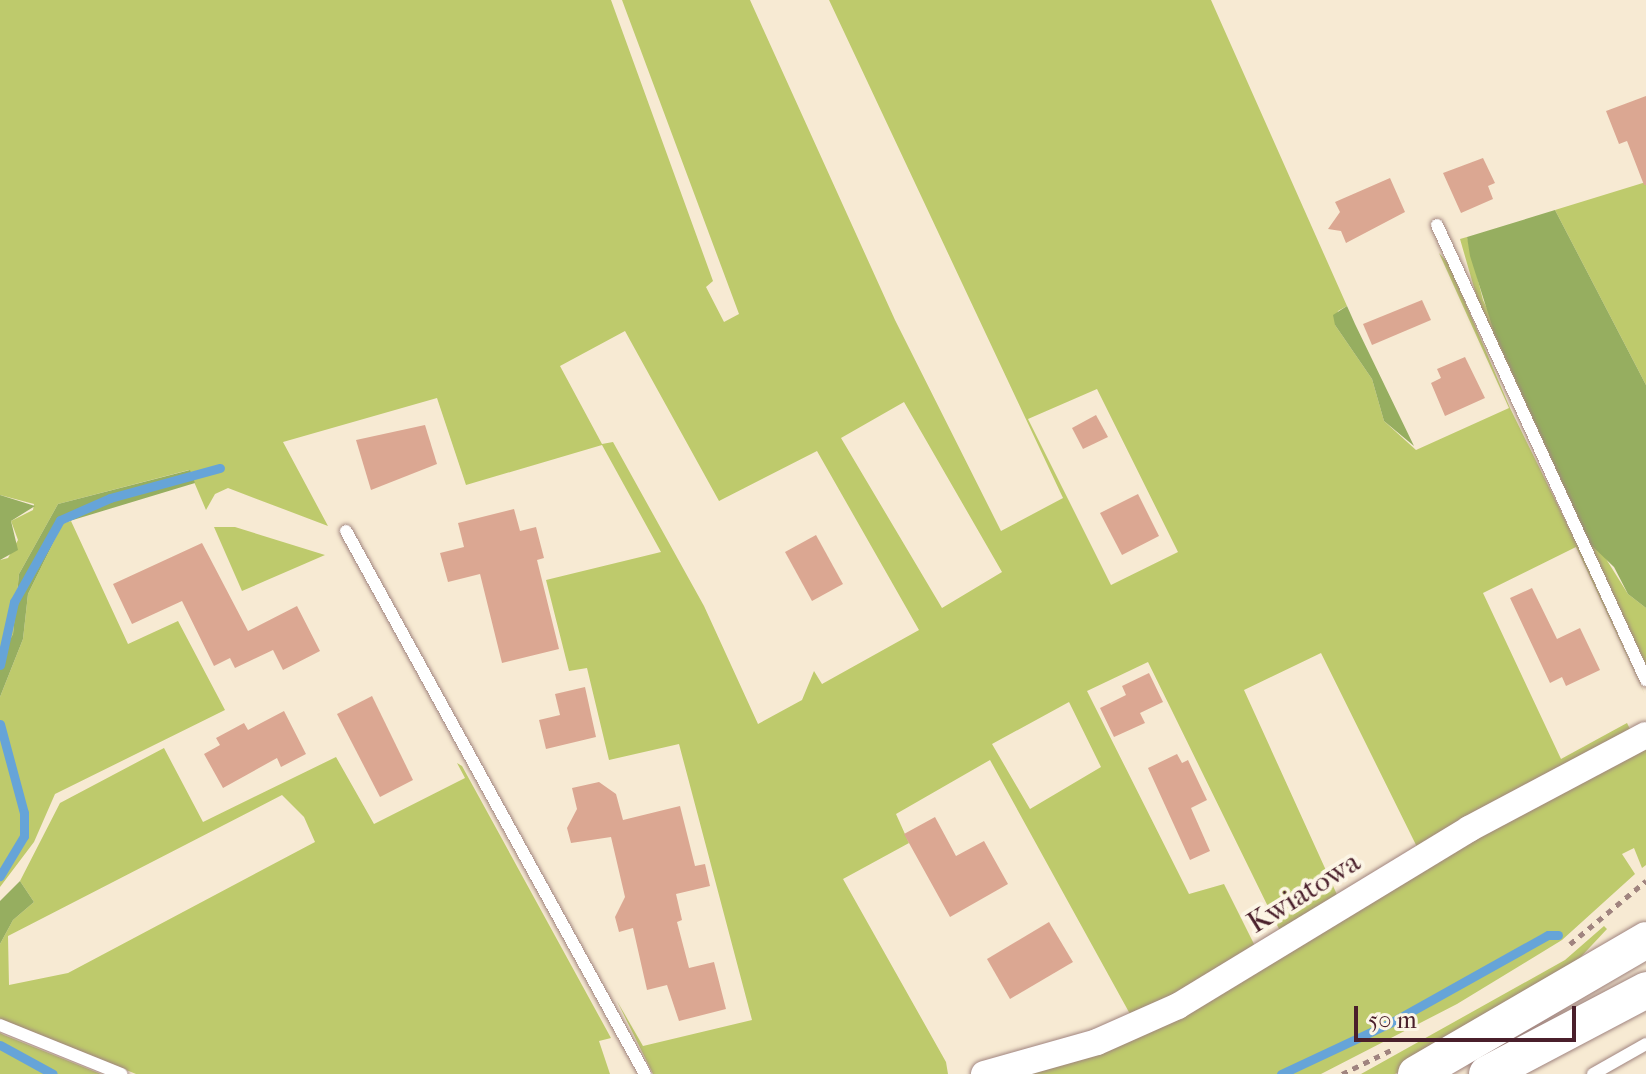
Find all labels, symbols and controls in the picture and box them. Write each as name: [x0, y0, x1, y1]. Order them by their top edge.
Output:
street label: Kwiatowa: [1241, 844, 1367, 942]
scale bar: [1358, 990, 1580, 1040]
text: 50 m: [1368, 1006, 1417, 1034]

